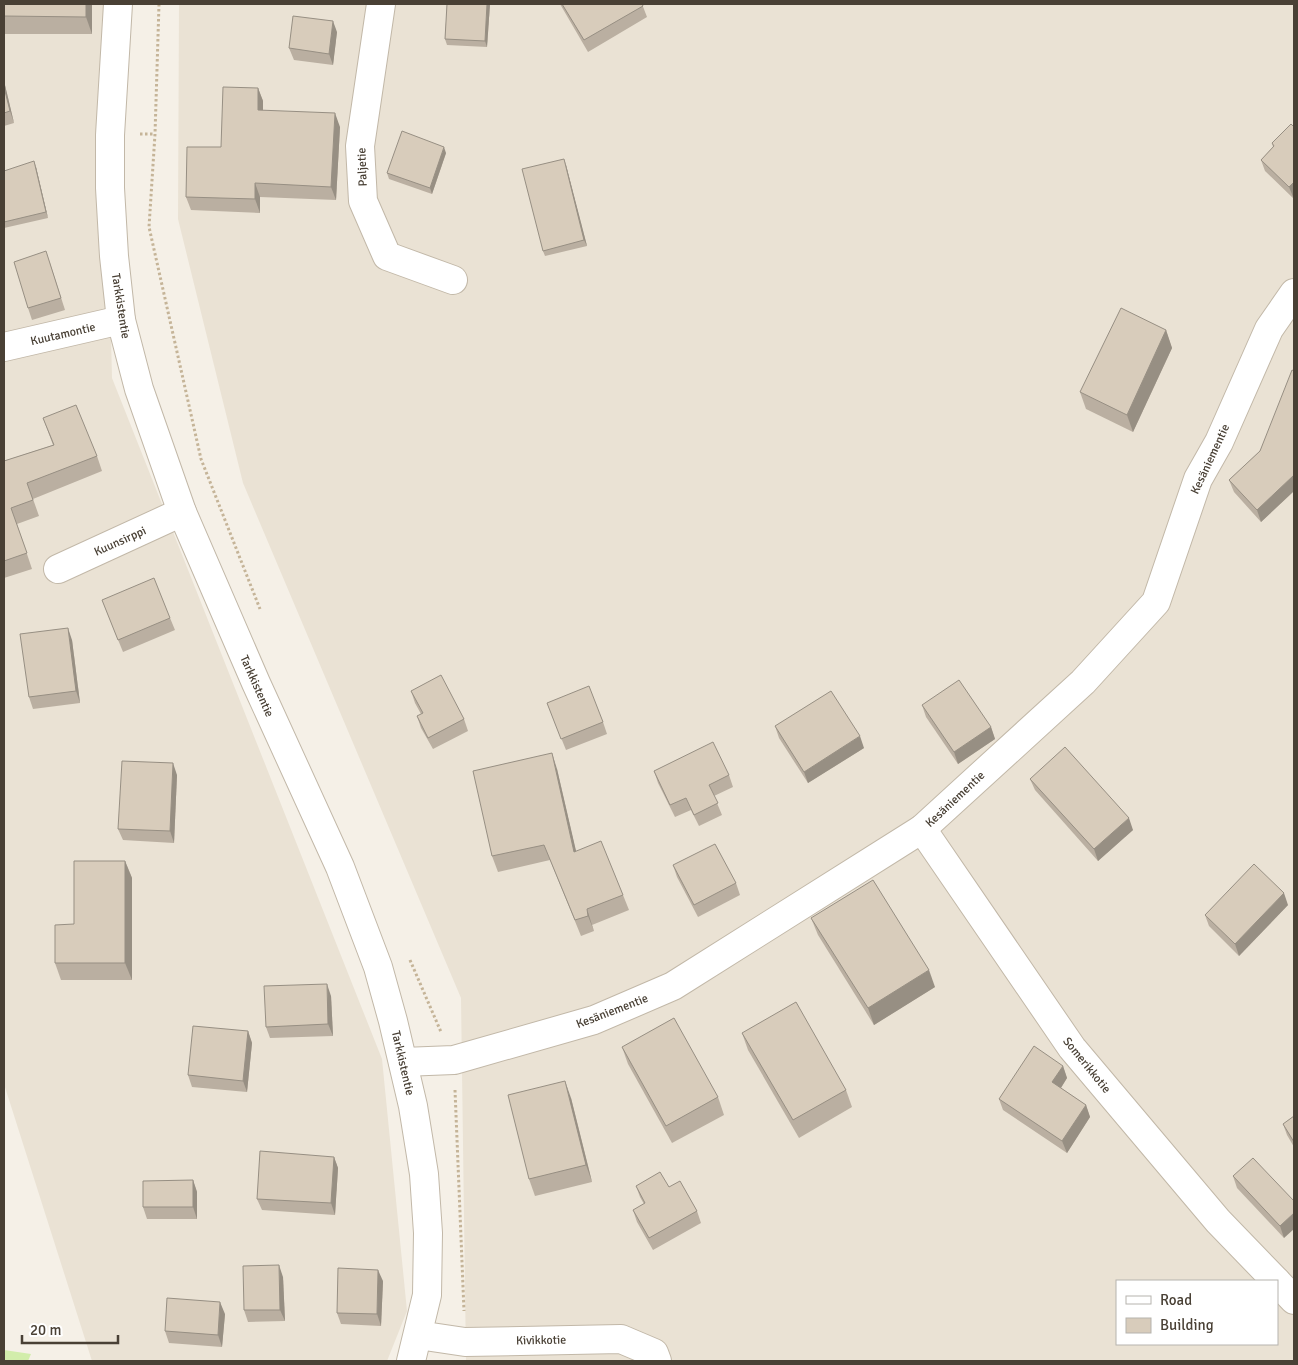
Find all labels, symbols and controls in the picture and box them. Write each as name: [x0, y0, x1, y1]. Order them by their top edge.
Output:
street label: Paljetie: [354, 147, 371, 187]
street label: Tarkkistentie: [108, 272, 133, 340]
street label: Kuutamontie: [29, 320, 97, 349]
street label: Kesäniementie: [1188, 422, 1233, 497]
street label: Kuunsirppi: [92, 523, 149, 560]
street label: Tarkkistentie: [236, 653, 277, 719]
street label: Kesäniementie: [923, 768, 988, 831]
street label: Kesäniementie: [574, 991, 650, 1032]
street label: Tarkkistentie: [388, 1029, 417, 1097]
street label: Somerikkotie: [1059, 1034, 1114, 1096]
legend: [1116, 1280, 1278, 1345]
text: Road: [1160, 1291, 1192, 1309]
scale bar: [22, 1312, 119, 1344]
text: Building: [1160, 1316, 1214, 1334]
text: 20 m: [30, 1321, 61, 1339]
street label: Kivikkotie: [516, 1333, 566, 1348]

